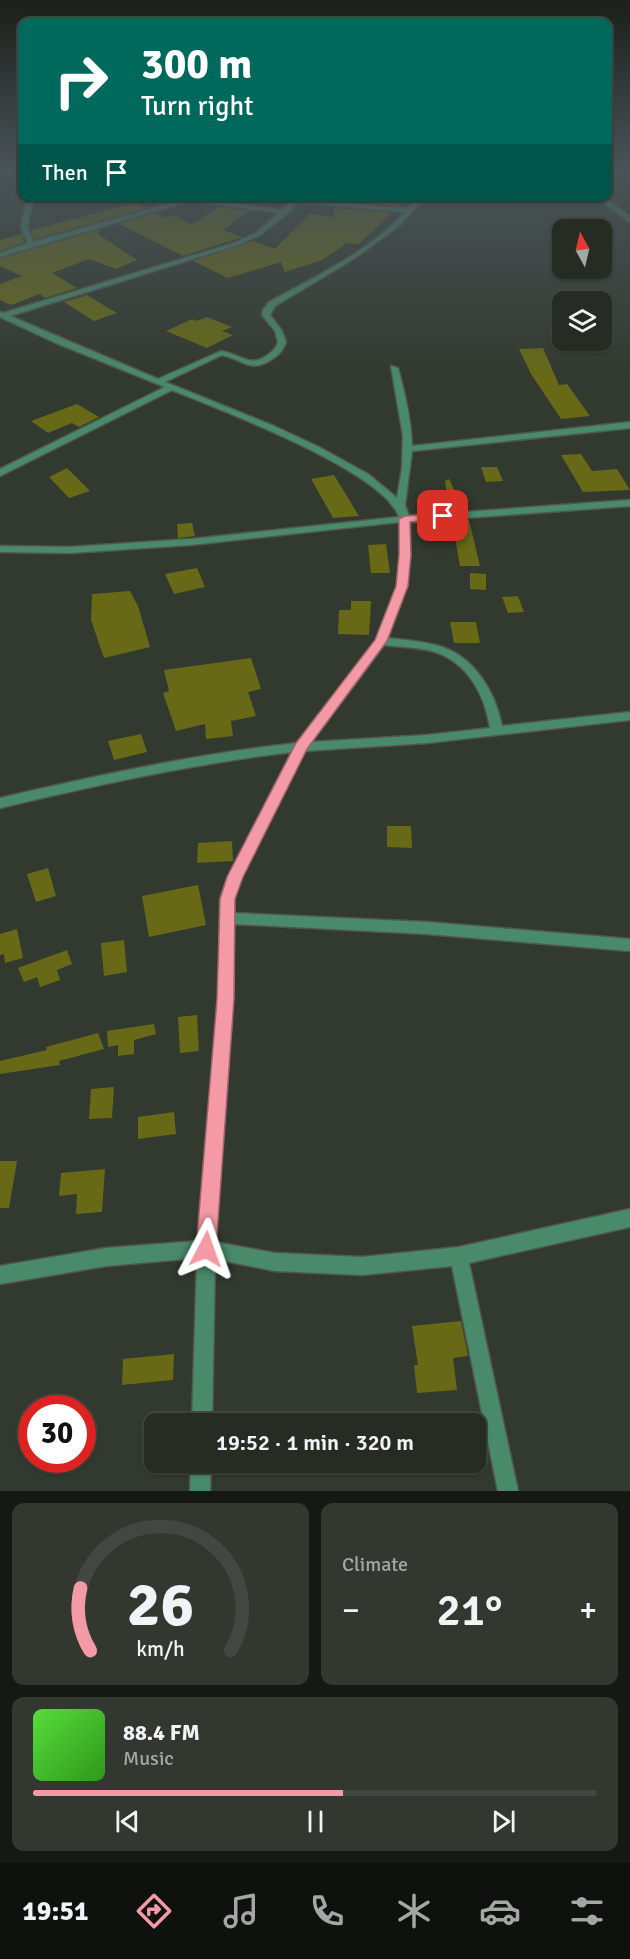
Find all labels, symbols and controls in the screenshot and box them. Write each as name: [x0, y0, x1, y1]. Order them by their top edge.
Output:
text: 300 m: [141, 39, 252, 90]
icon: right: [42, 42, 120, 120]
text: Turn right: [141, 90, 254, 123]
icon: arrive: [100, 156, 133, 189]
text: Then: [42, 159, 88, 186]
north arrow: [552, 219, 612, 279]
map controls: [552, 219, 612, 351]
button: layers: [552, 291, 612, 351]
pin: [417, 490, 468, 541]
icon: arrive: [426, 499, 459, 532]
position arrow: [174, 1217, 238, 1281]
speed limit sign: 30: [18, 1395, 96, 1473]
text: 19:52 · 1 min · 320 m: [216, 1429, 414, 1456]
text: Climate: [342, 1552, 408, 1577]
text: 26: [127, 1566, 194, 1643]
text: 21°: [437, 1583, 502, 1638]
text: −: [342, 1590, 360, 1631]
text: +: [579, 1590, 597, 1631]
text: km/h: [136, 1636, 185, 1662]
text: 88.4 FM: [123, 1719, 200, 1746]
text: Music: [123, 1746, 174, 1771]
icon: previous: [111, 1805, 144, 1838]
icon: pause: [299, 1805, 332, 1838]
icon: next: [487, 1805, 520, 1838]
icon: directions: [133, 1890, 175, 1932]
icon: music: [220, 1890, 262, 1932]
icon: phone: [306, 1890, 348, 1932]
icon: climate: [393, 1890, 435, 1932]
icon: car: [479, 1890, 521, 1932]
icon: filters: [566, 1890, 608, 1932]
text: 19:51: [22, 1895, 89, 1928]

